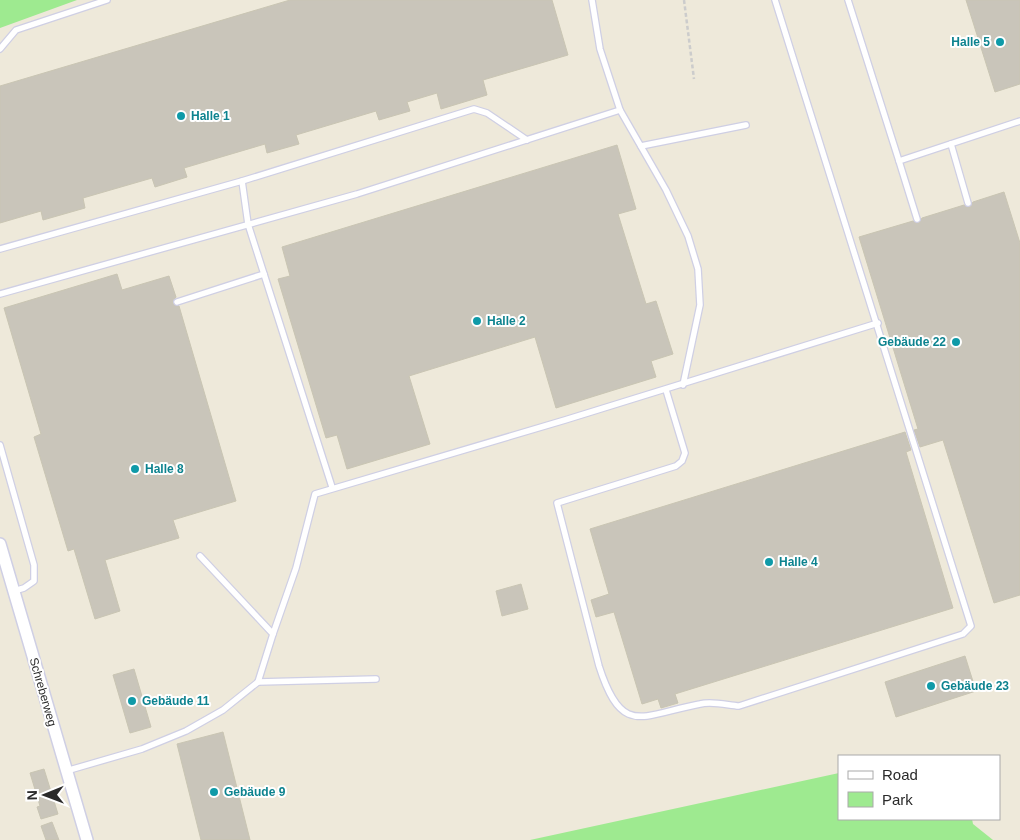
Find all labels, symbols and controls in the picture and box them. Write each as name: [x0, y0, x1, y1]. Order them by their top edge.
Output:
place label: Halle 5: [951, 35, 990, 49]
marker: Halle 5: [994, 36, 1006, 48]
place label: Halle 1: [191, 109, 230, 123]
marker: Halle 1: [175, 110, 187, 122]
place label: Halle 2: [487, 314, 526, 328]
marker: Halle 2: [471, 315, 483, 327]
place label: Gebäude 22: [878, 335, 946, 349]
marker: Gebäude 22: [950, 336, 962, 348]
place label: Halle 8: [145, 462, 184, 476]
marker: Halle 8: [129, 463, 141, 475]
place label: Halle 4: [779, 555, 818, 569]
marker: Halle 4: [763, 556, 775, 568]
street label: Schreberweg: [27, 656, 59, 728]
place label: Gebäude 23: [941, 679, 1009, 693]
marker: Gebäude 23: [925, 680, 937, 692]
place label: Gebäude 11: [142, 694, 210, 708]
marker: Gebäude 11: [126, 695, 138, 707]
legend: [838, 755, 1000, 820]
text: Road: [882, 766, 918, 783]
north arrow: [20, 770, 70, 820]
place label: Gebäude 9: [224, 785, 286, 799]
marker: Gebäude 9: [208, 786, 220, 798]
text: N: [24, 790, 40, 800]
text: Park: [882, 791, 913, 808]

